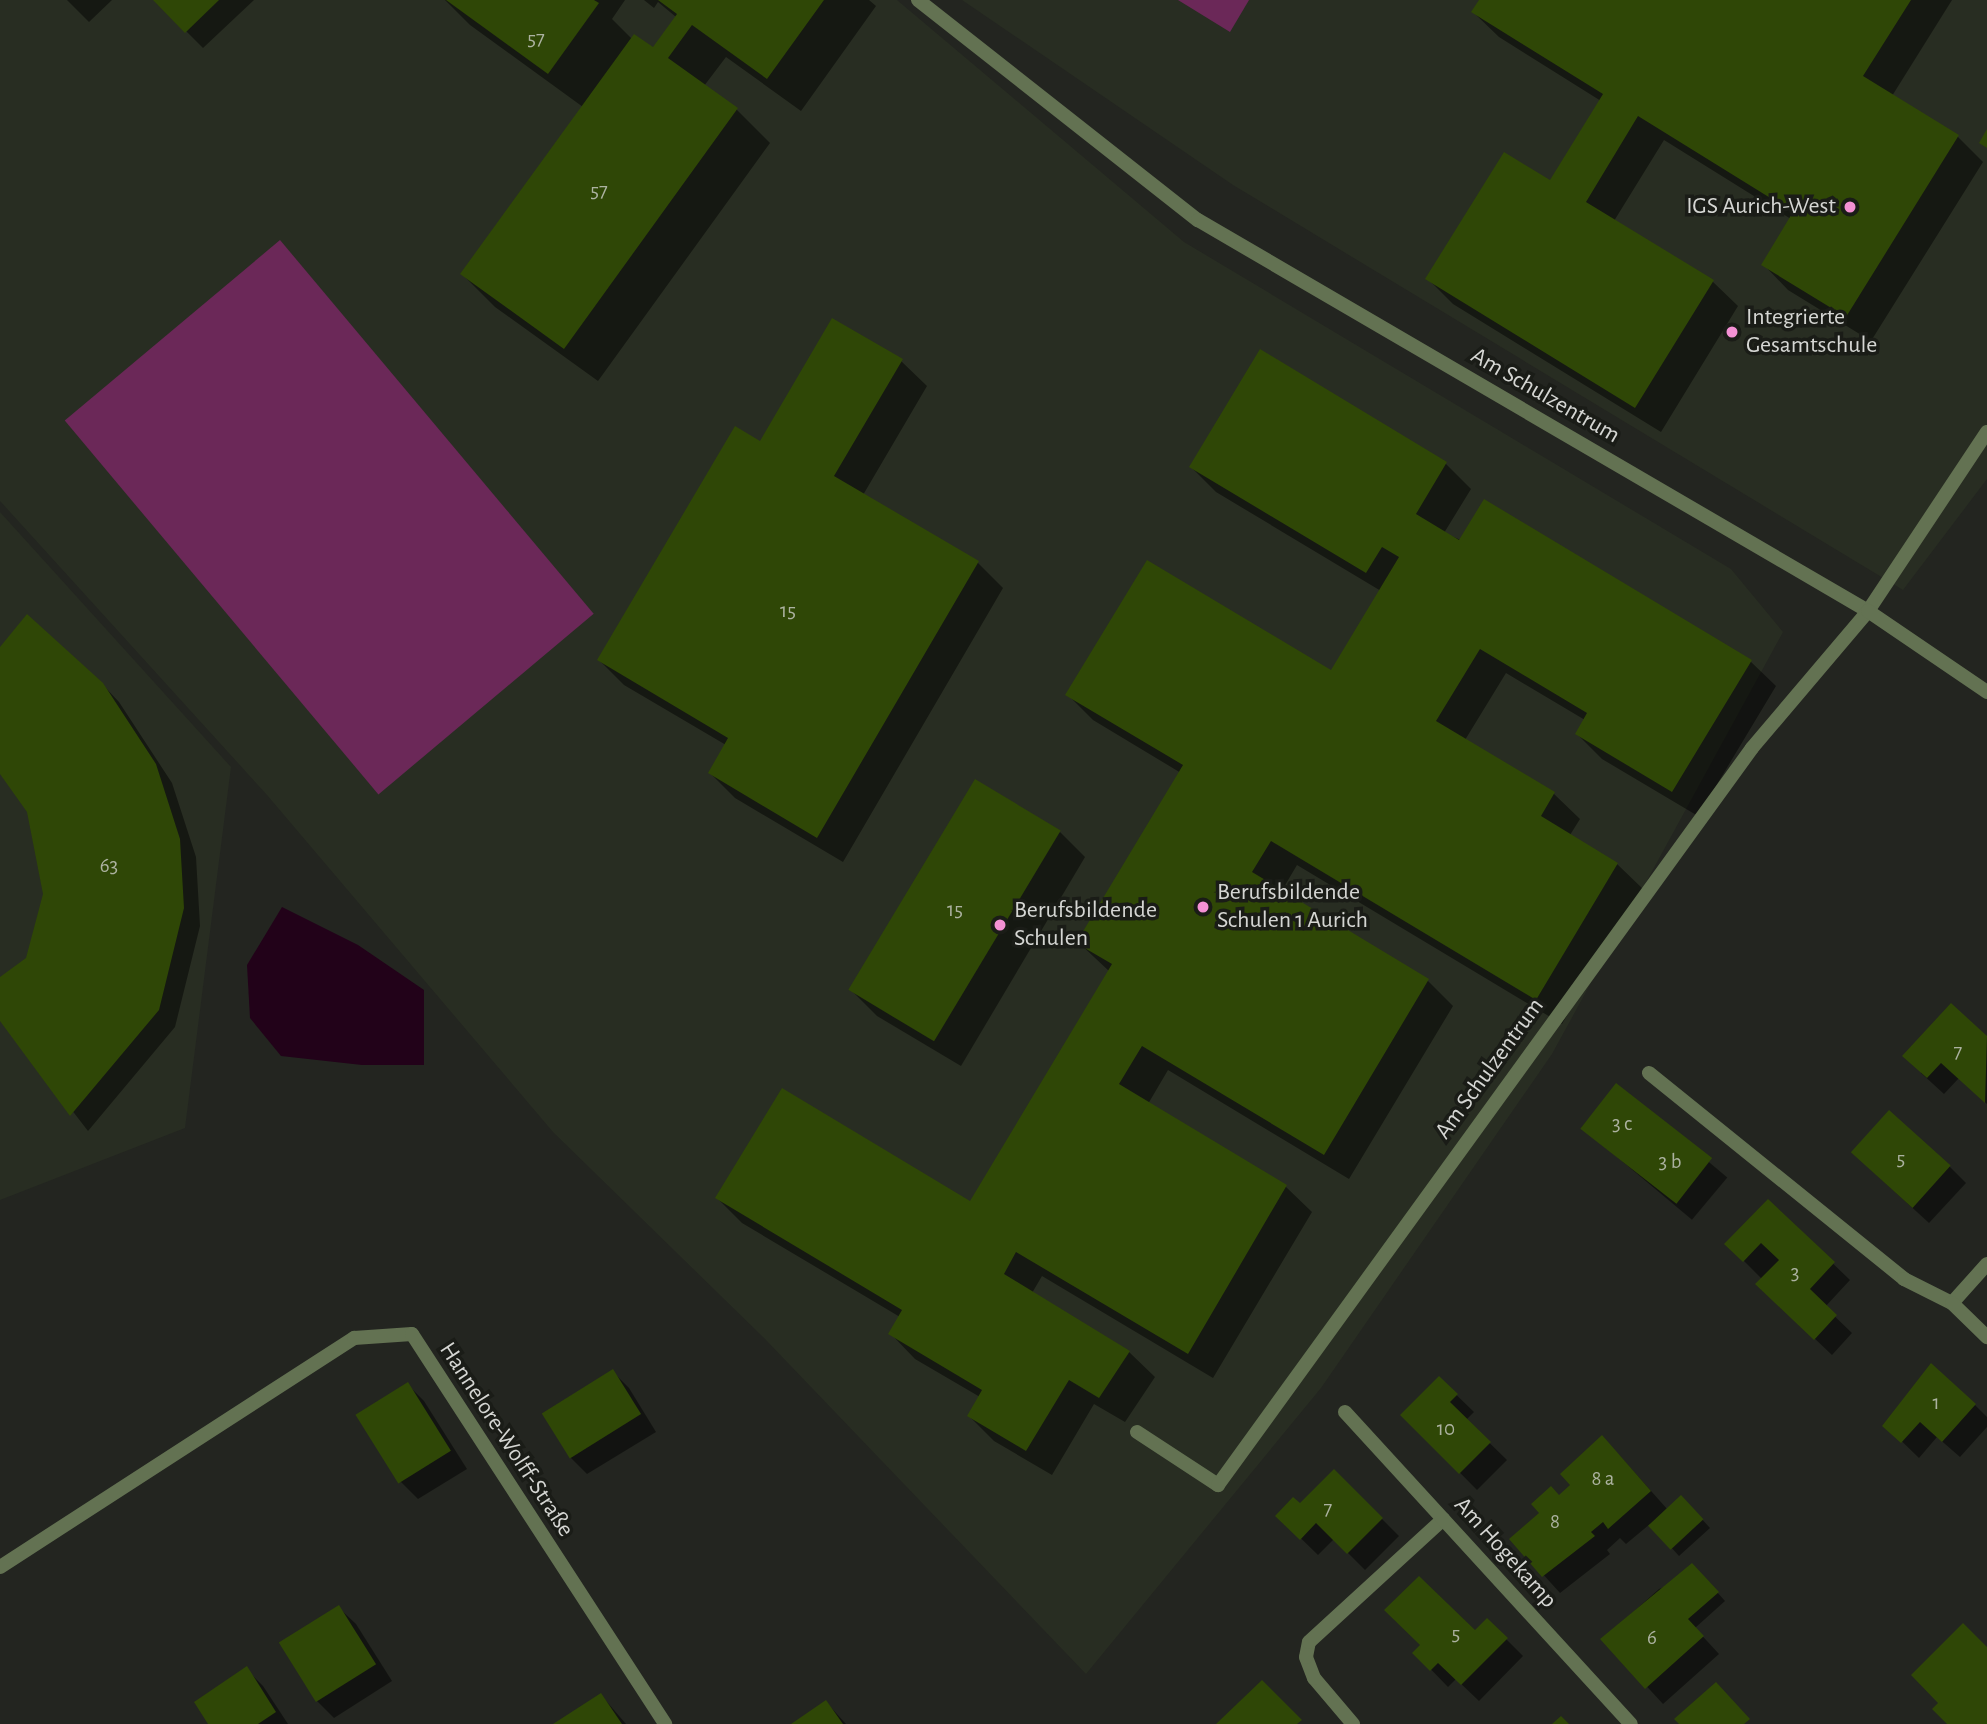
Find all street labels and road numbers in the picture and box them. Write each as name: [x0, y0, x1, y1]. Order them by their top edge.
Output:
street label: Am Schulzentrum: [1465, 342, 1625, 450]
street label: Am Schulzentrum: [1429, 993, 1551, 1145]
street label: Hannelore-Wolff-Straße: [432, 1337, 580, 1543]
street label: Am Hogekamp: [1447, 1491, 1563, 1615]

